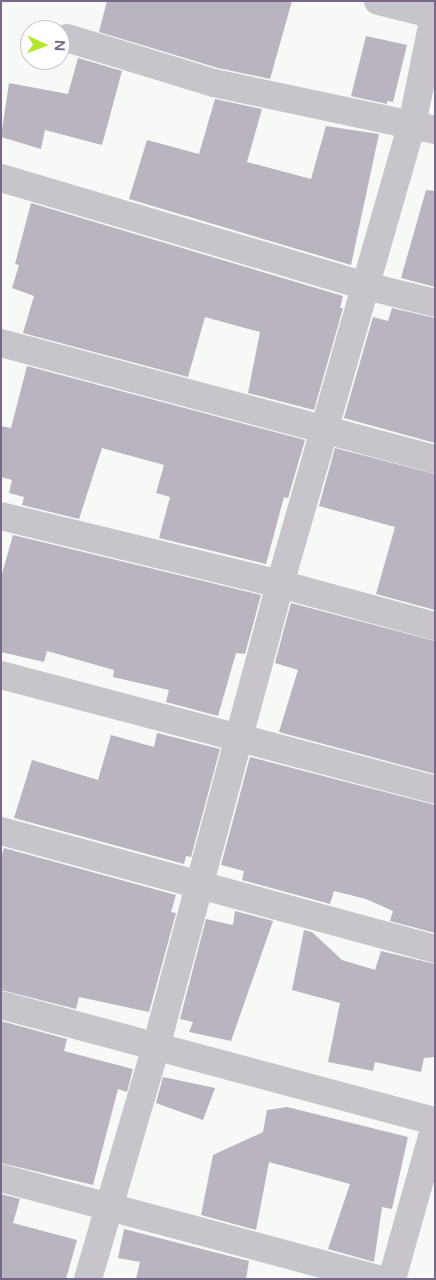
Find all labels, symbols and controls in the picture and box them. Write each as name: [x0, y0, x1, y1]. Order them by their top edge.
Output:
north arrow: [20, 20, 70, 70]
text: N: [51, 40, 68, 51]

